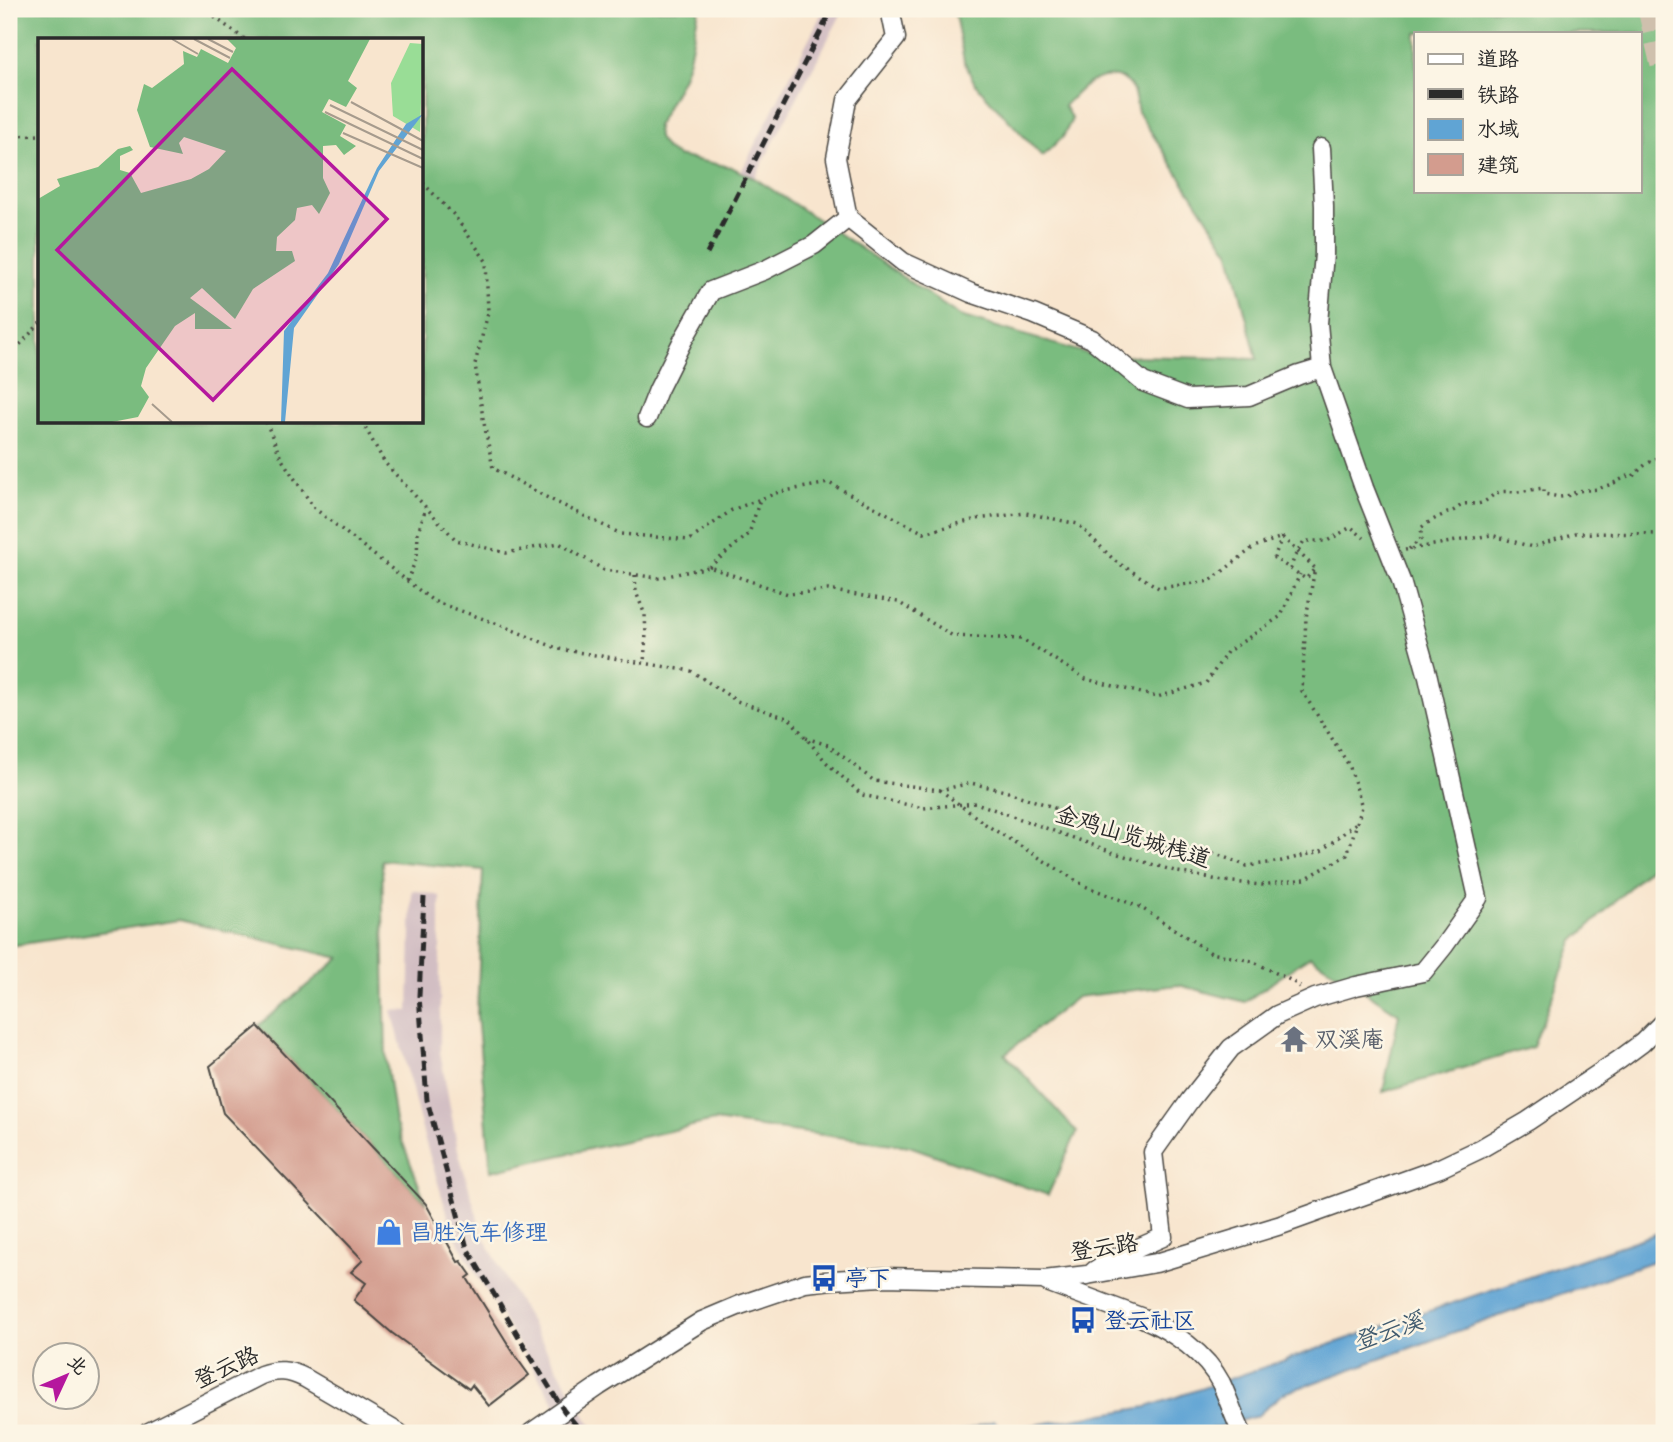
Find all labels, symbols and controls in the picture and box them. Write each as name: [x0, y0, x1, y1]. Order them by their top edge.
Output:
legend: [1414, 32, 1642, 192]
inset map: [38, 38, 424, 424]
text: 道路: [1477, 46, 1519, 73]
text: 铁路: [1477, 82, 1519, 109]
text: 水域: [1477, 116, 1519, 143]
text: 建筑: [1477, 152, 1519, 179]
street label: 金鸡山览城栈道: [1052, 799, 1214, 874]
temple icon: 双溪庵: [1279, 1024, 1309, 1054]
place label: 双溪庵: [1315, 1025, 1384, 1054]
shop icon: 昌胜汽车修理: [374, 1217, 404, 1247]
place label: 昌胜汽车修理: [410, 1218, 548, 1247]
street label: 登云路: [1068, 1228, 1140, 1267]
bus stop icon: 亭下: [809, 1263, 839, 1293]
place label: 亭下: [845, 1264, 891, 1293]
bus stop icon: 登云社区: [1068, 1305, 1098, 1335]
water label: 登云溪: [1349, 1305, 1429, 1357]
place label: 登云社区: [1104, 1306, 1196, 1335]
north arrow: [32, 1340, 102, 1410]
street label: 登云路: [189, 1340, 264, 1395]
text: 北: [62, 1350, 93, 1380]

